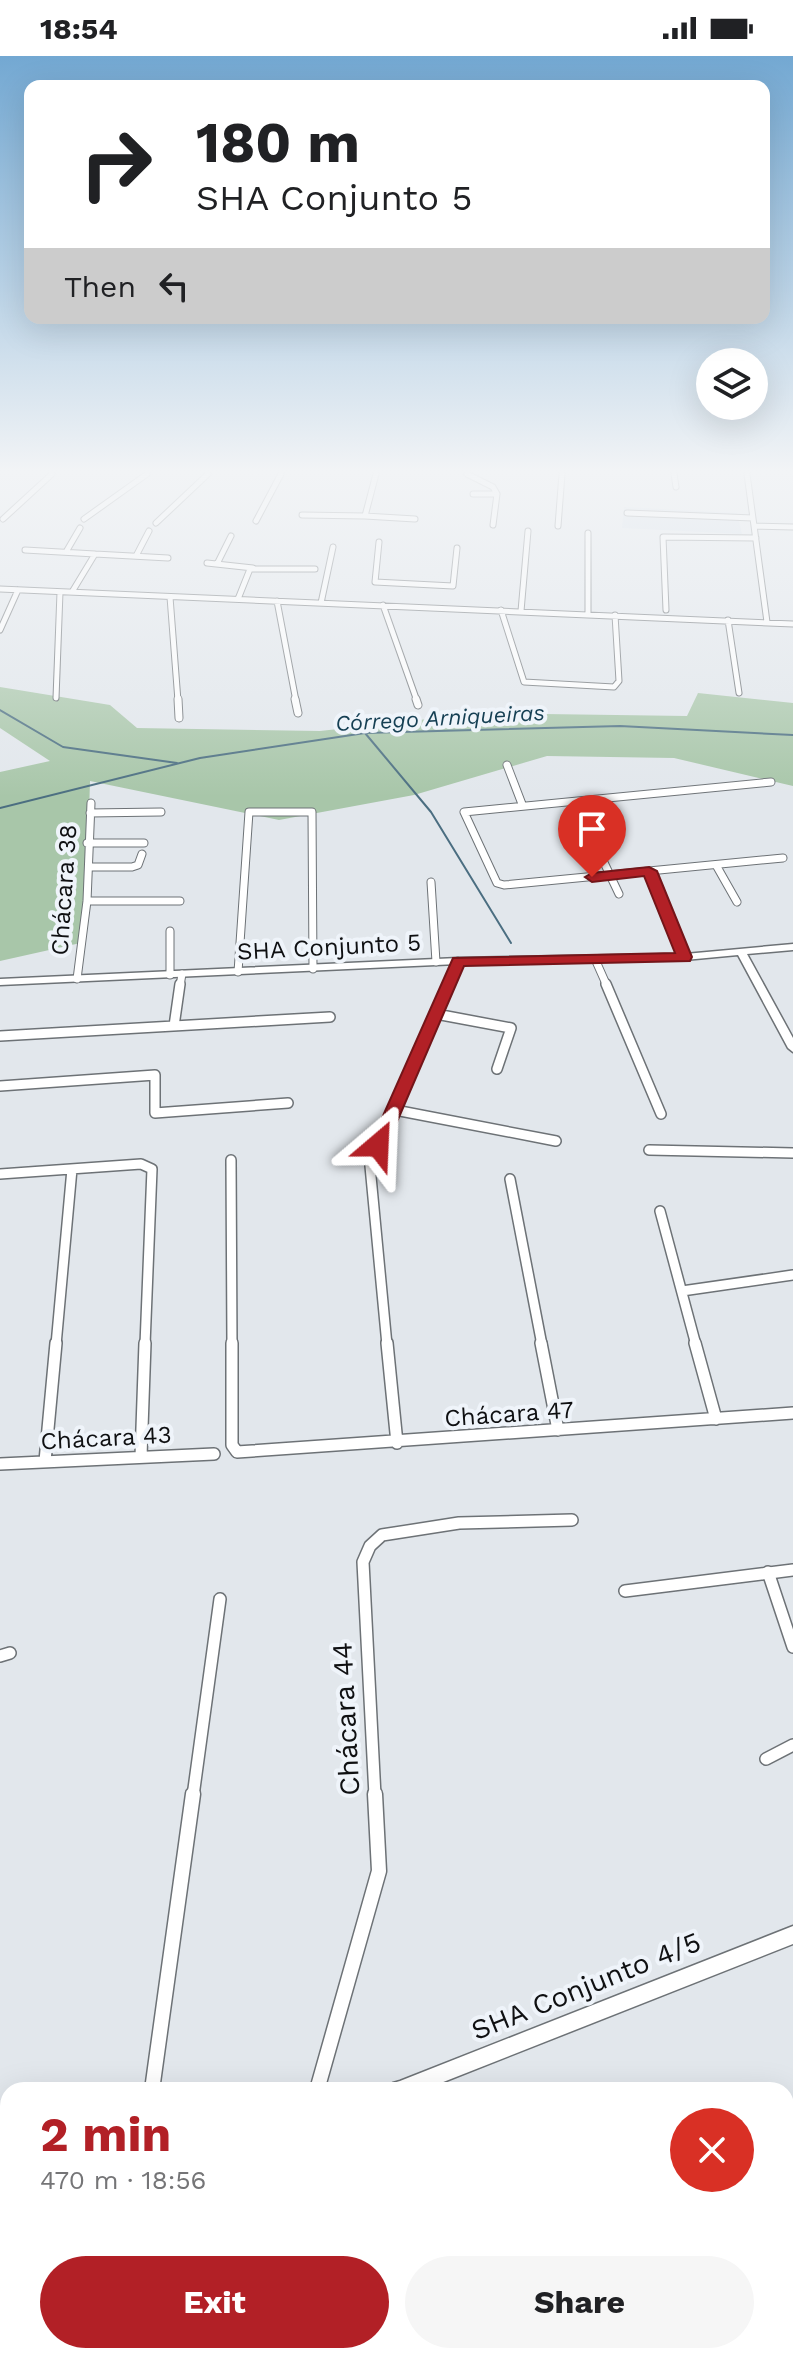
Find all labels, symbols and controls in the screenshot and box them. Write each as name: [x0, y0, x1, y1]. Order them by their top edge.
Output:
text: 18:54: [40, 11, 118, 46]
text: 180 m: [196, 110, 360, 176]
icon: right: [64, 112, 168, 216]
text: SHA Conjunto 5: [196, 177, 472, 219]
icon: left: [152, 264, 196, 308]
text: Then: [64, 269, 136, 304]
map controls: [696, 348, 768, 420]
button: layers: [696, 348, 768, 420]
water label: Córrego Arniqueiras: [335, 700, 545, 736]
pin: [558, 795, 626, 877]
icon: arrive: [570, 807, 614, 851]
street label: Chácara 38: [45, 823, 83, 957]
street label: SHA Conjunto 5: [236, 928, 422, 966]
position arrow: [336, 1103, 420, 1187]
street label: Chácara 47: [443, 1396, 575, 1432]
street label: Chácara 43: [40, 1421, 172, 1455]
street label: Chácara 44: [325, 1641, 367, 1797]
street label: SHA Conjunto 4/5: [467, 1925, 705, 2047]
text: 2 min: [40, 2106, 171, 2163]
button: close: [670, 2108, 754, 2192]
text: 470 m · 18:56: [40, 2165, 206, 2195]
button: Exit: [40, 2256, 389, 2348]
button: Share: [405, 2256, 754, 2348]

